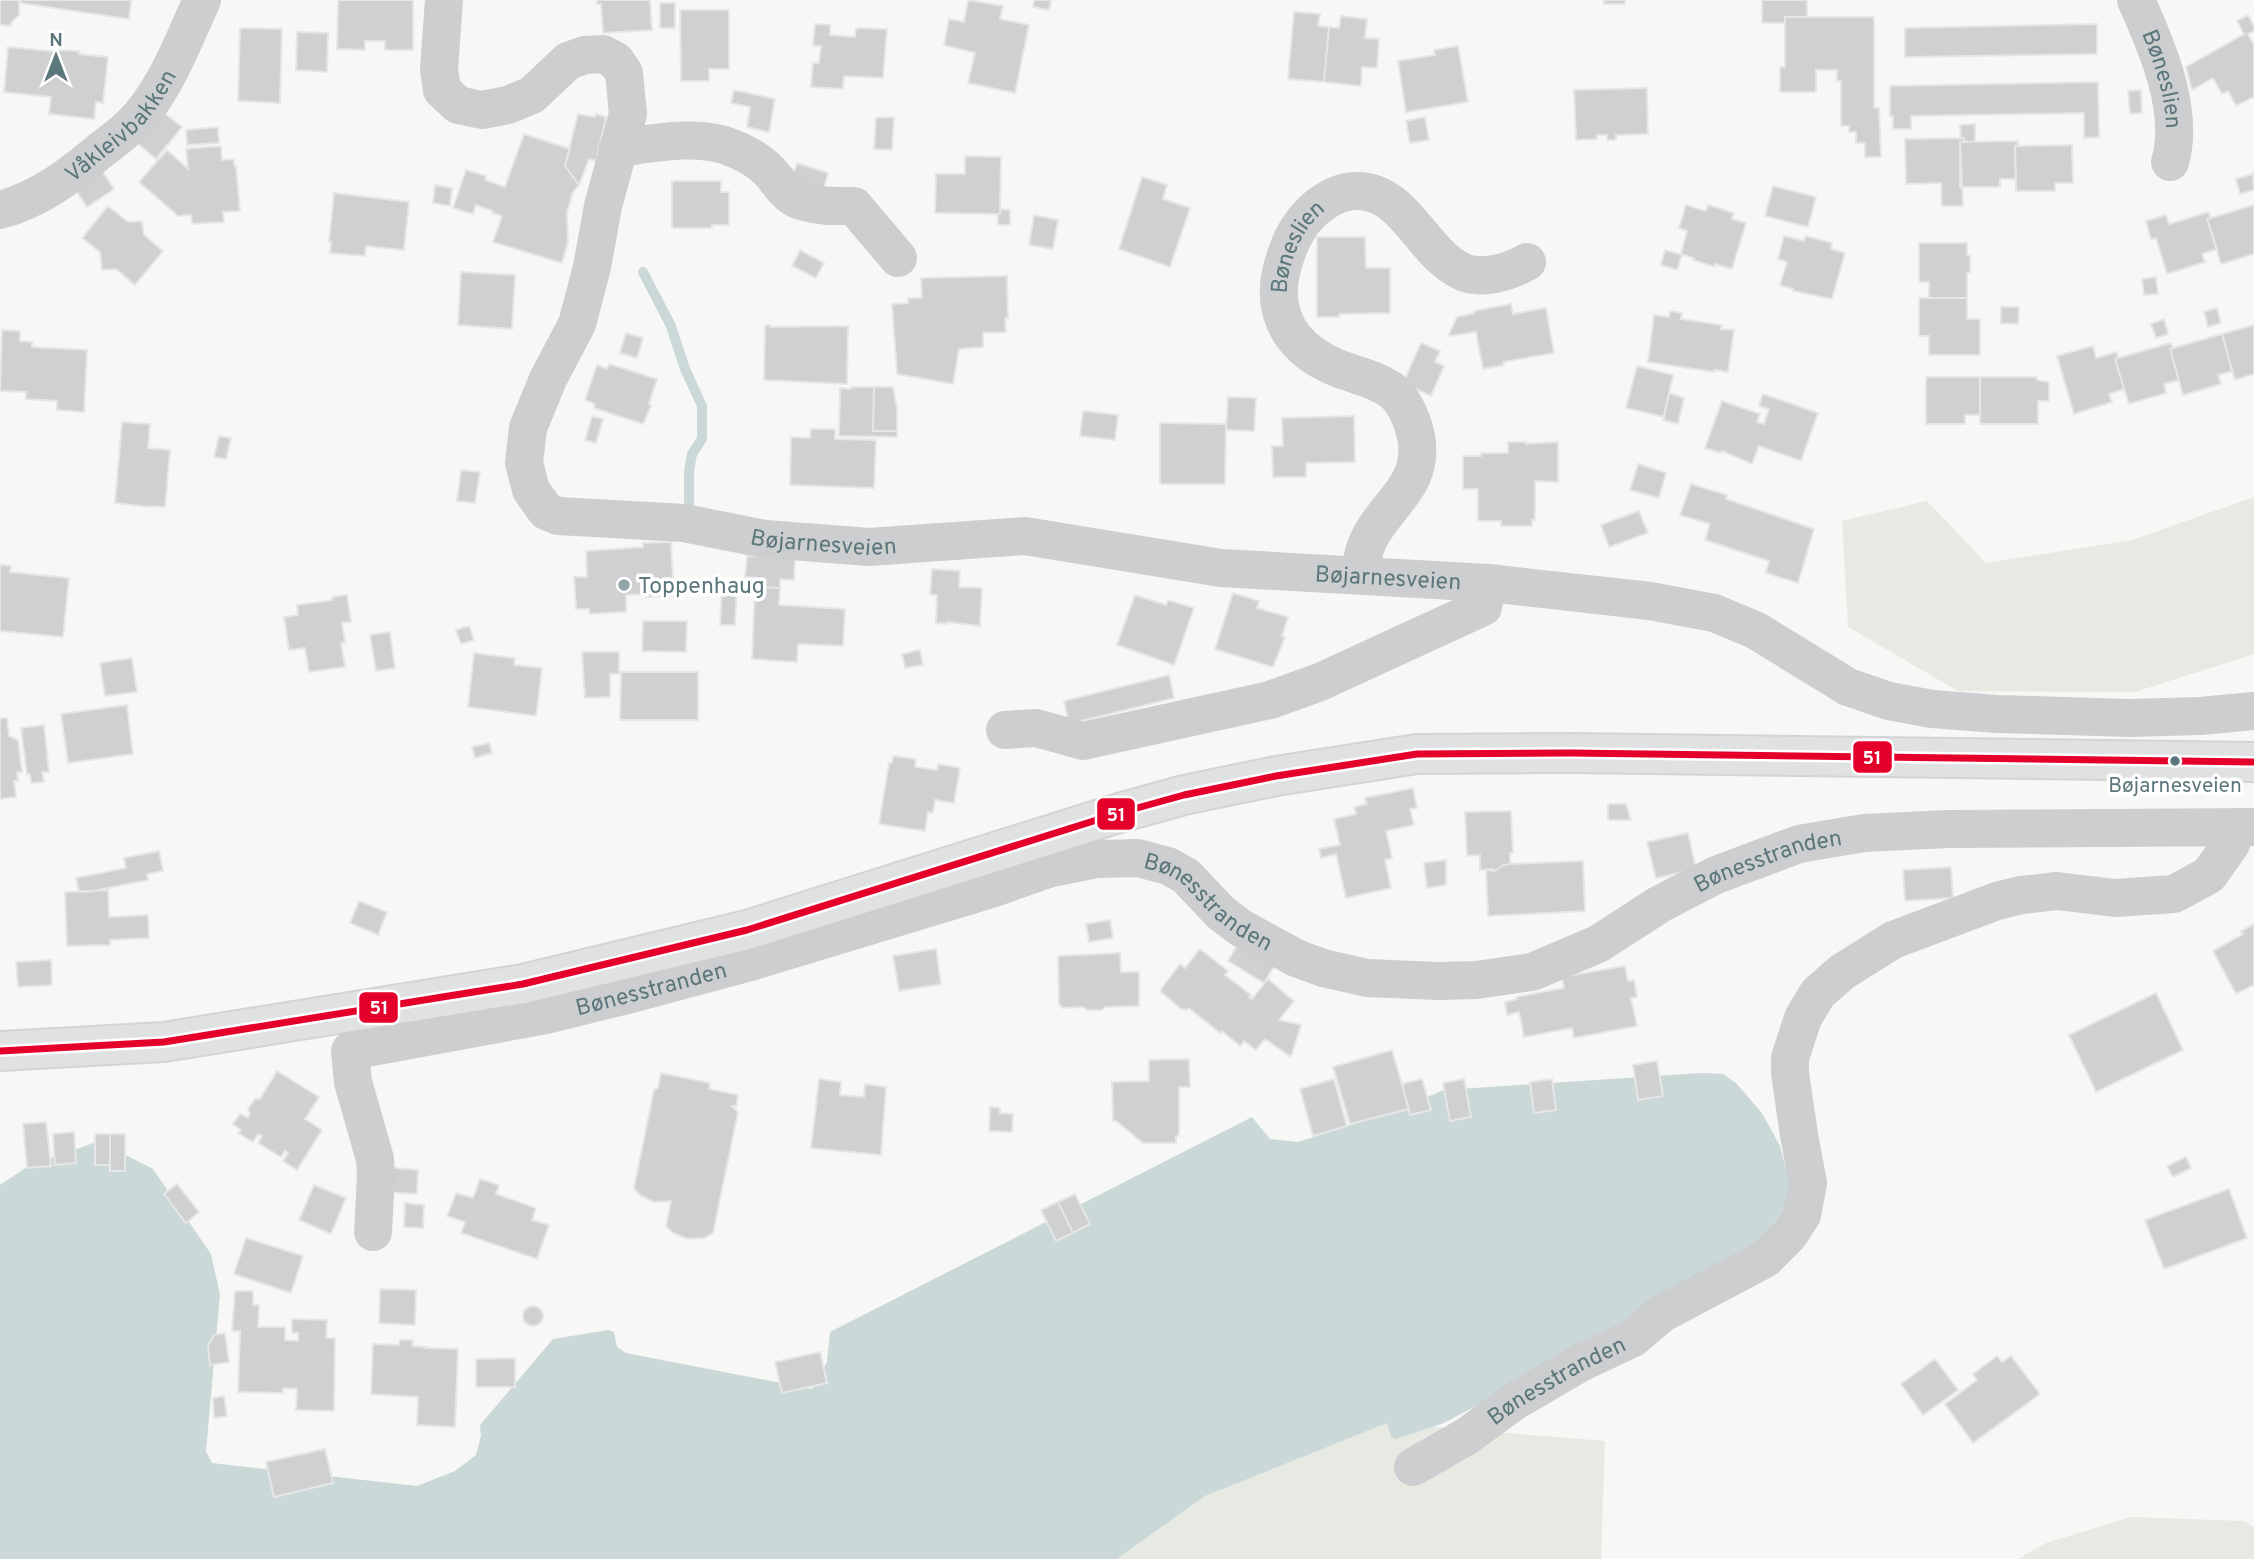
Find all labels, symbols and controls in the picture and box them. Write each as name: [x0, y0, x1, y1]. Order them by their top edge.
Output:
north arrow: [21, 21, 91, 91]
street label: Bøneslien: [2133, 26, 2186, 129]
text: N: [49, 29, 63, 53]
street label: Våkleivbakken: [60, 65, 185, 190]
street label: Bøneslien: [1267, 195, 1332, 294]
street label: Bøjarnesveien: [747, 524, 898, 564]
street label: Bøjarnesveien: [1314, 561, 1462, 598]
place label: Toppenhaug: [638, 573, 765, 602]
marker: Toppenhaug: [616, 577, 632, 593]
line badge: 51: [1852, 740, 1893, 774]
text: 51: [1862, 747, 1882, 771]
marker: Bøjarnesveien: [2168, 754, 2182, 768]
place label: Bøjarnesveien: [2108, 773, 2242, 800]
line badge: 51: [1096, 797, 1136, 831]
text: 51: [1106, 804, 1126, 828]
street label: Bønesstranden: [1689, 825, 1844, 901]
street label: Bønesstranden: [1140, 848, 1277, 959]
street label: Bønesstranden: [573, 957, 731, 1024]
line badge: 51: [358, 991, 399, 1024]
text: 51: [369, 997, 389, 1021]
street label: Bønesstranden: [1483, 1331, 1631, 1433]

